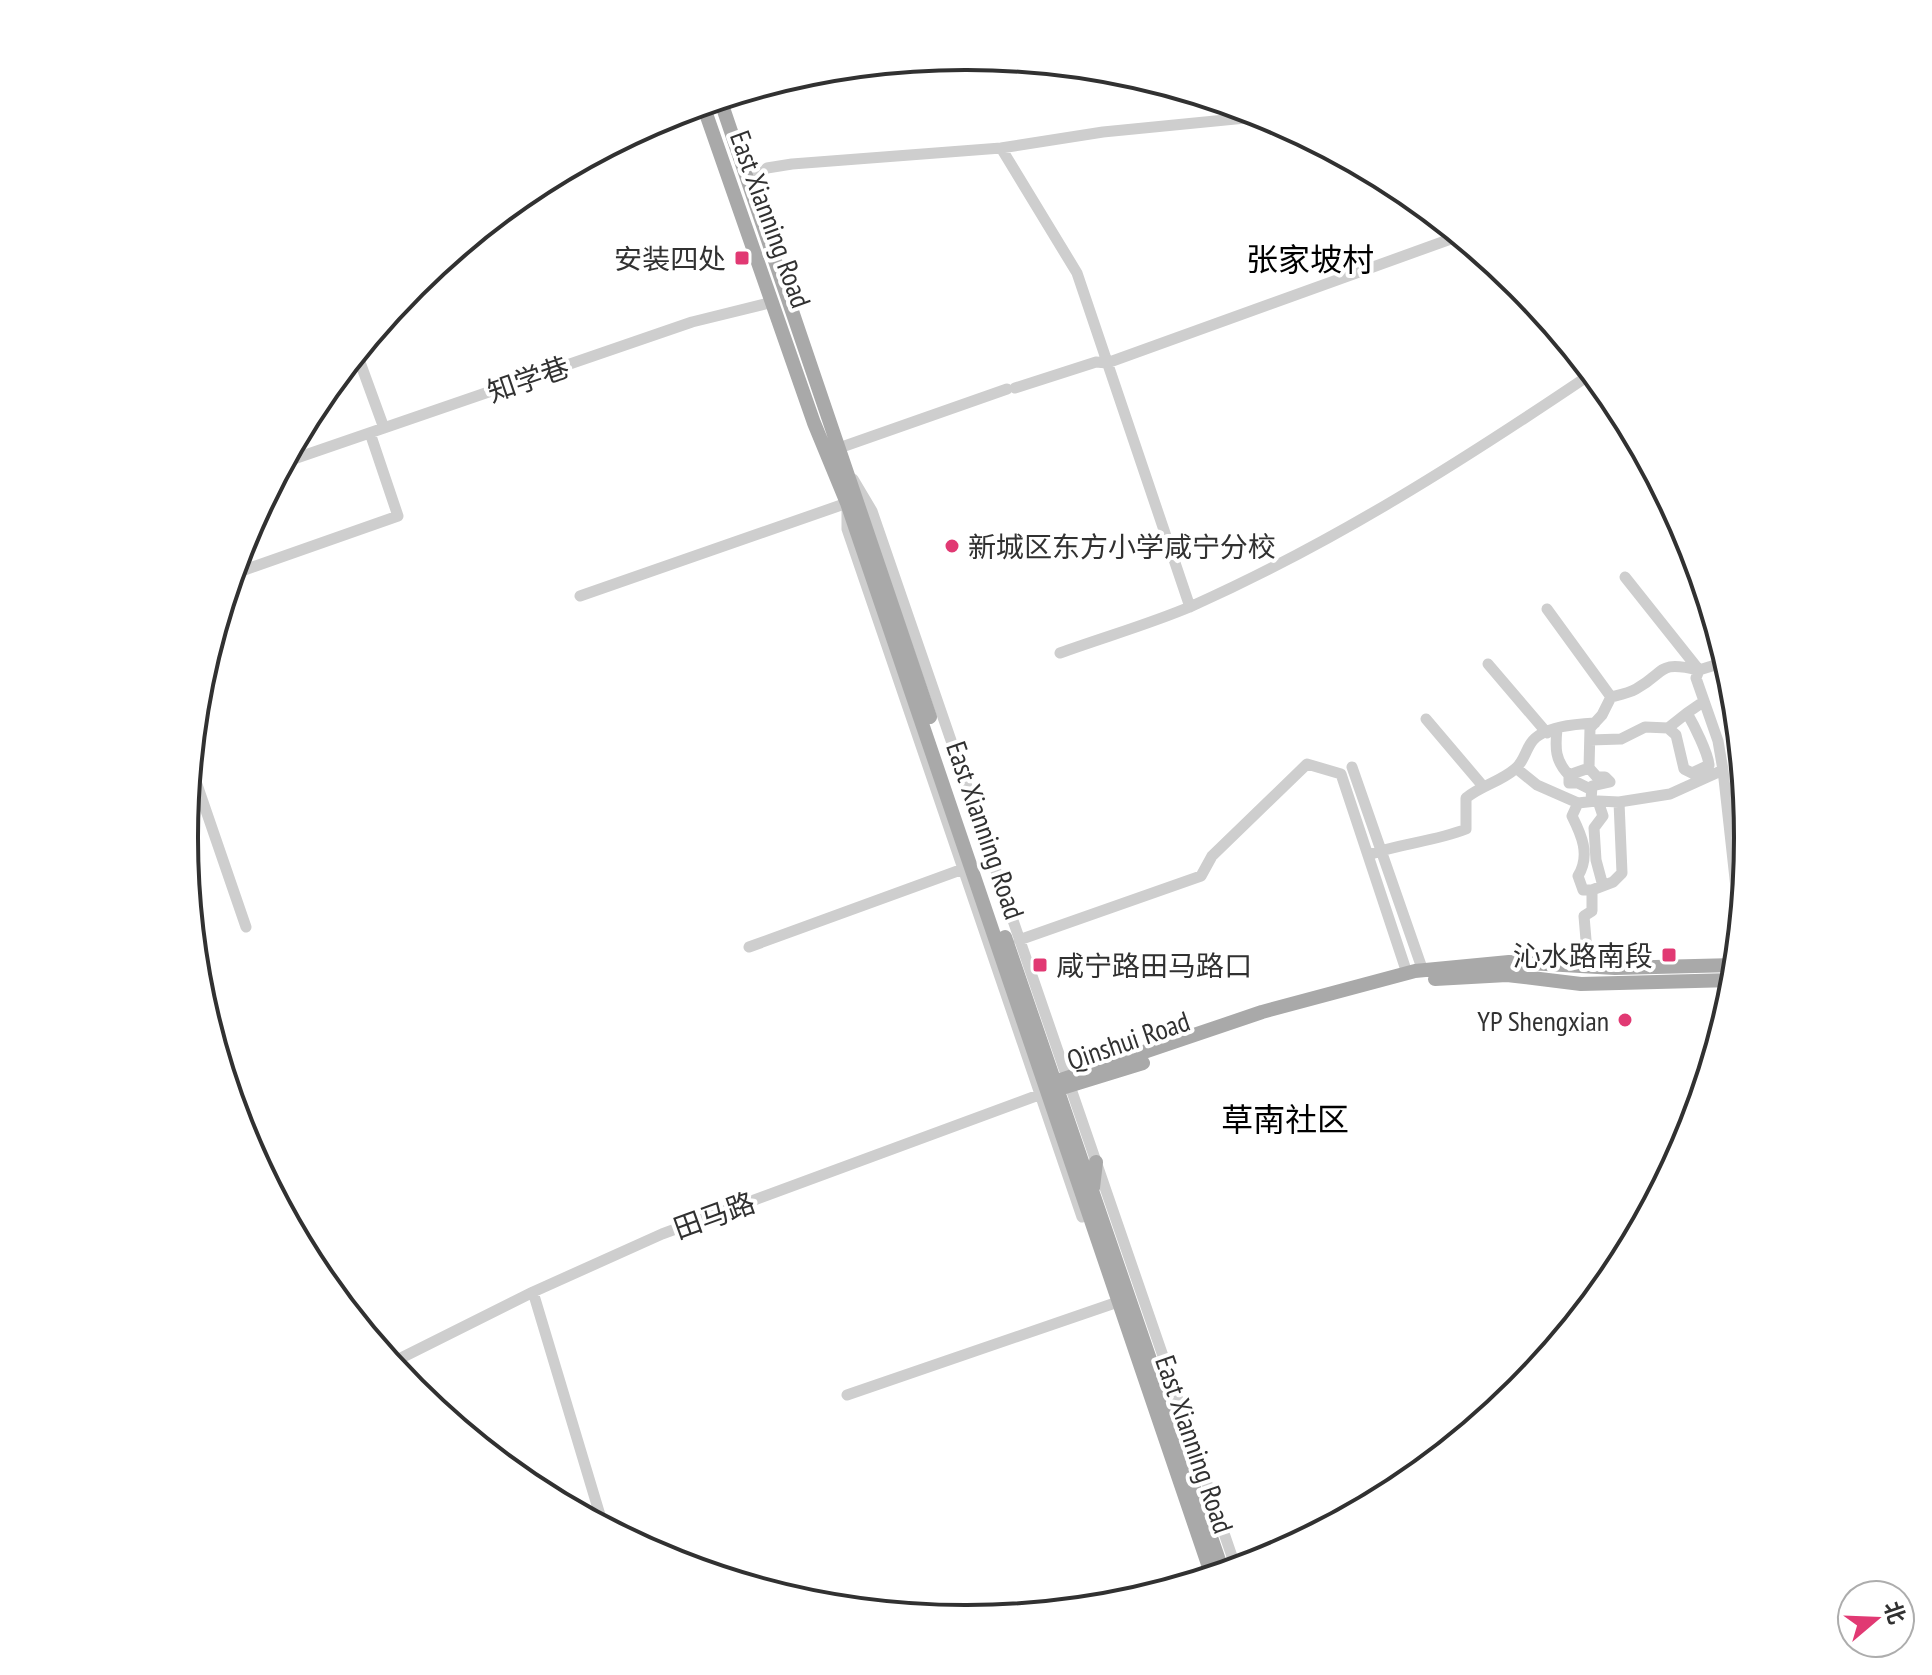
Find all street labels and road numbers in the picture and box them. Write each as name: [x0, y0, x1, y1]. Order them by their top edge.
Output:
street label: East Xianning Road: [722, 125, 820, 313]
street label: 知学巷: [482, 348, 574, 410]
street label: East Xianning Road: [938, 736, 1034, 924]
street label: Qinshui Road: [1062, 1002, 1194, 1078]
street label: 田马路: [668, 1183, 760, 1247]
street label: East Xianning Road: [1147, 1350, 1243, 1538]

